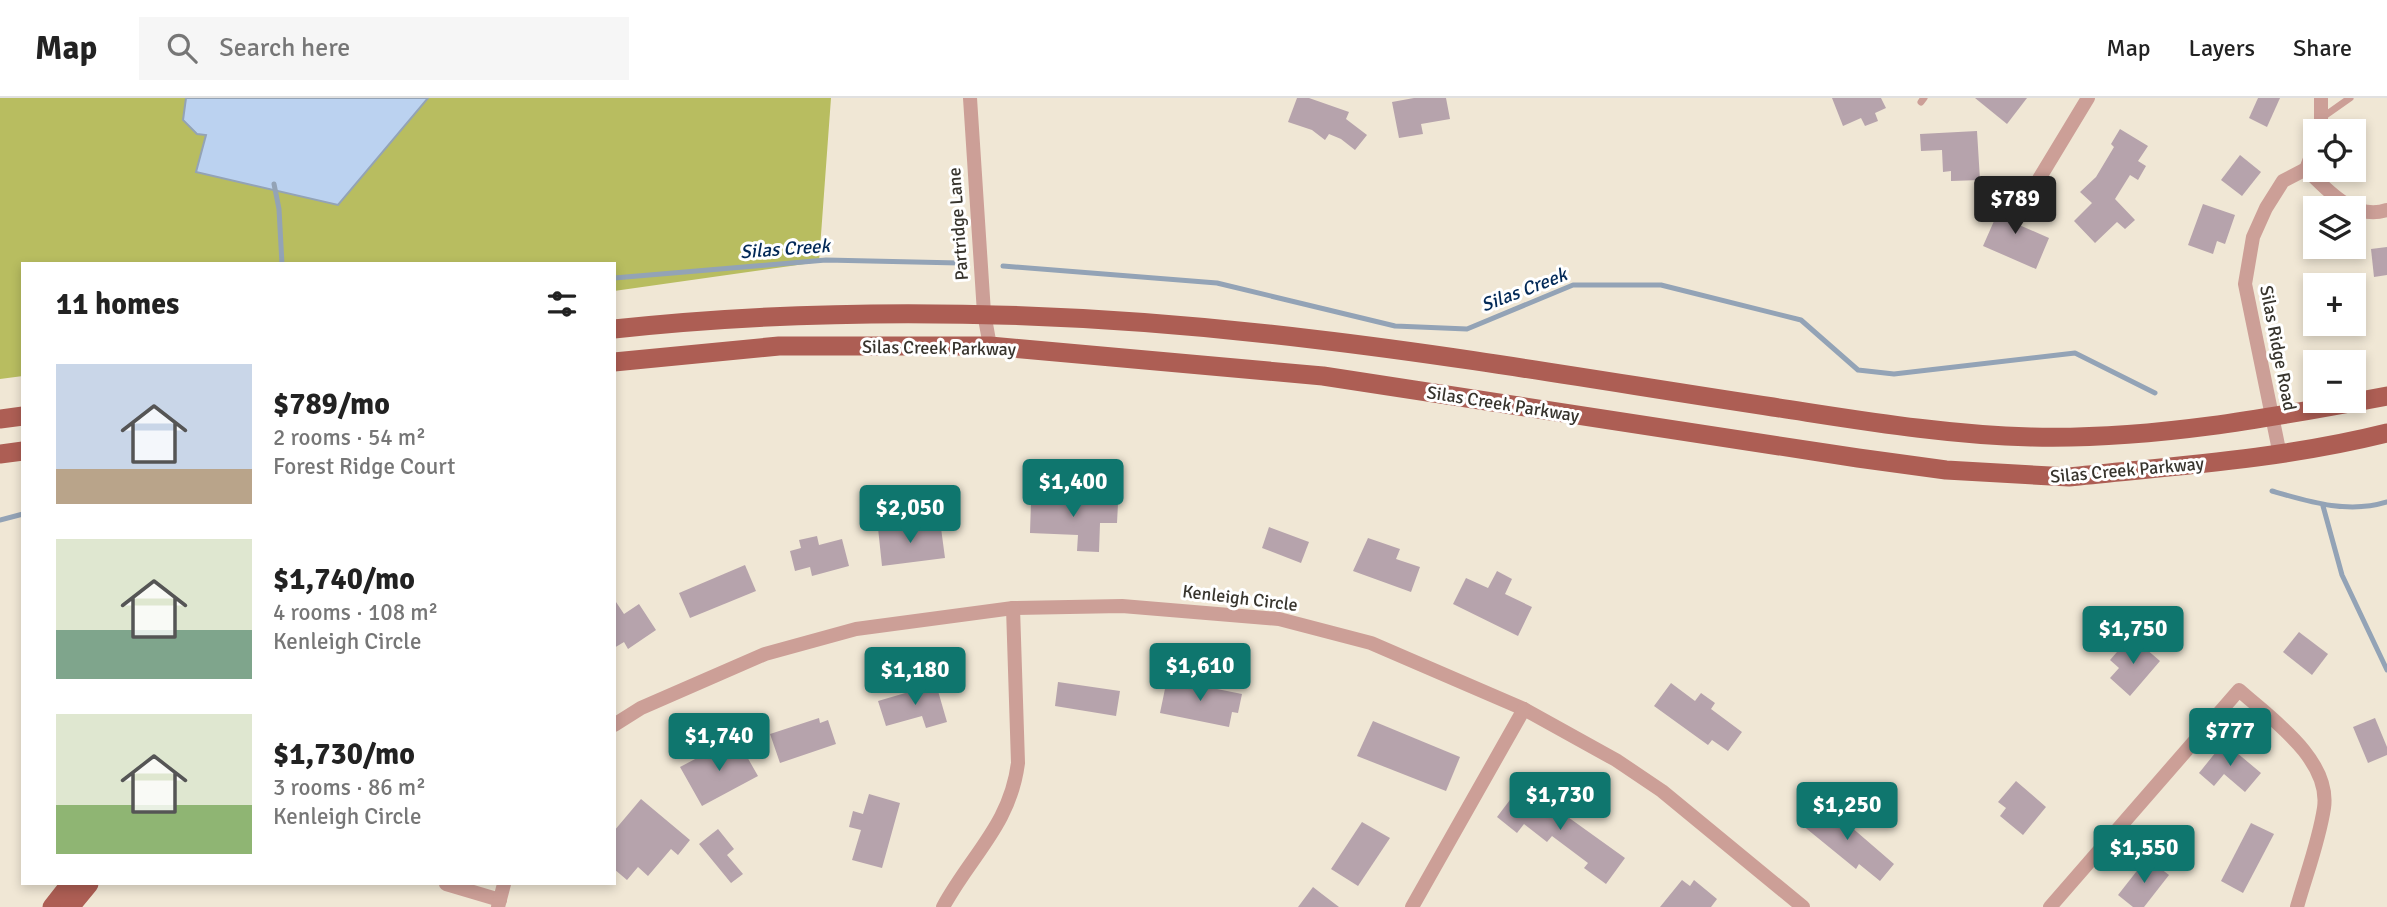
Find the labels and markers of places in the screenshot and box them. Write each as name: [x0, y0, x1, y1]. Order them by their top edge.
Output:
pin: $789: [1974, 176, 2056, 236]
pin: $1,400: [1016, 460, 1130, 519]
pin: $2,050: [853, 486, 967, 545]
pin: $1,750: [2076, 606, 2190, 666]
pin: $1,610: [1143, 644, 1257, 703]
pin: $1,180: [858, 648, 972, 707]
pin: $777: [2189, 708, 2271, 768]
pin: $1,740: [662, 714, 776, 773]
pin: $1,730: [1503, 772, 1617, 832]
pin: $1,250: [1790, 782, 1904, 842]
pin: $1,550: [2087, 826, 2201, 885]

